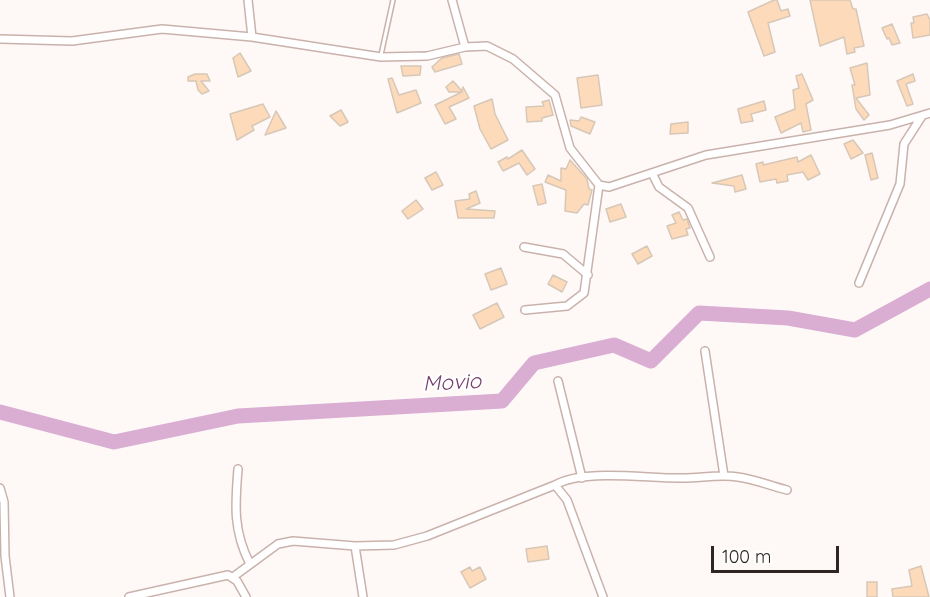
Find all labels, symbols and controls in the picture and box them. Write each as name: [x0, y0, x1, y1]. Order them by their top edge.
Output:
water label: Movio: [422, 369, 482, 397]
scale bar: [714, 534, 842, 572]
text: 100 m: [722, 545, 771, 568]

